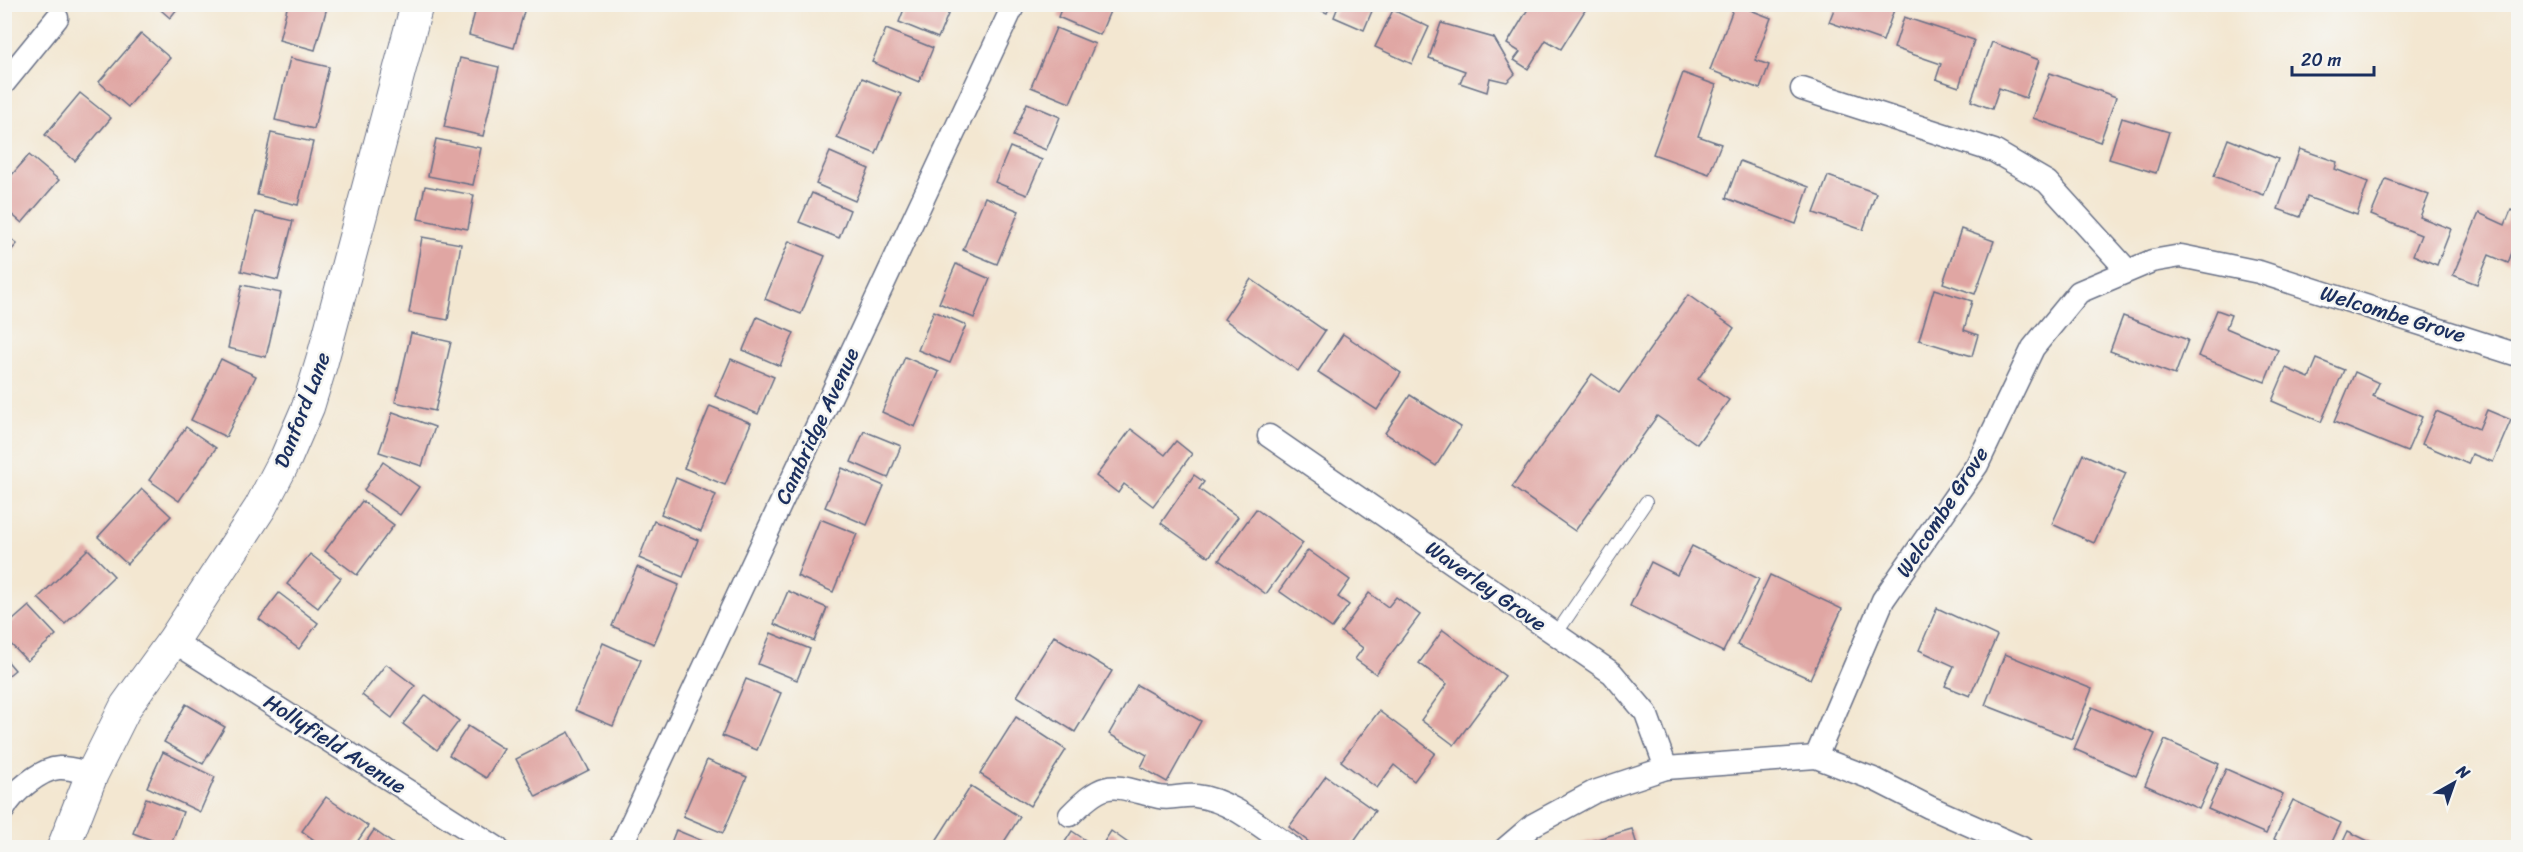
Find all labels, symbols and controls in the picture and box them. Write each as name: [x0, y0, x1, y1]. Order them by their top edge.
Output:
scale bar: [2292, 39, 2374, 77]
text: 20 m: [2301, 44, 2341, 76]
street label: Welcombe Grove: [2316, 274, 2471, 354]
street label: Cambridge Avenue: [764, 341, 870, 511]
street label: Danford Lane: [262, 346, 342, 474]
street label: Welcombe Grove: [1885, 438, 1999, 585]
street label: Waverley Grove: [1417, 530, 1555, 642]
street label: Hollyfield Avenue: [256, 683, 414, 805]
north arrow: [2424, 753, 2484, 813]
text: N: [2449, 757, 2478, 787]

